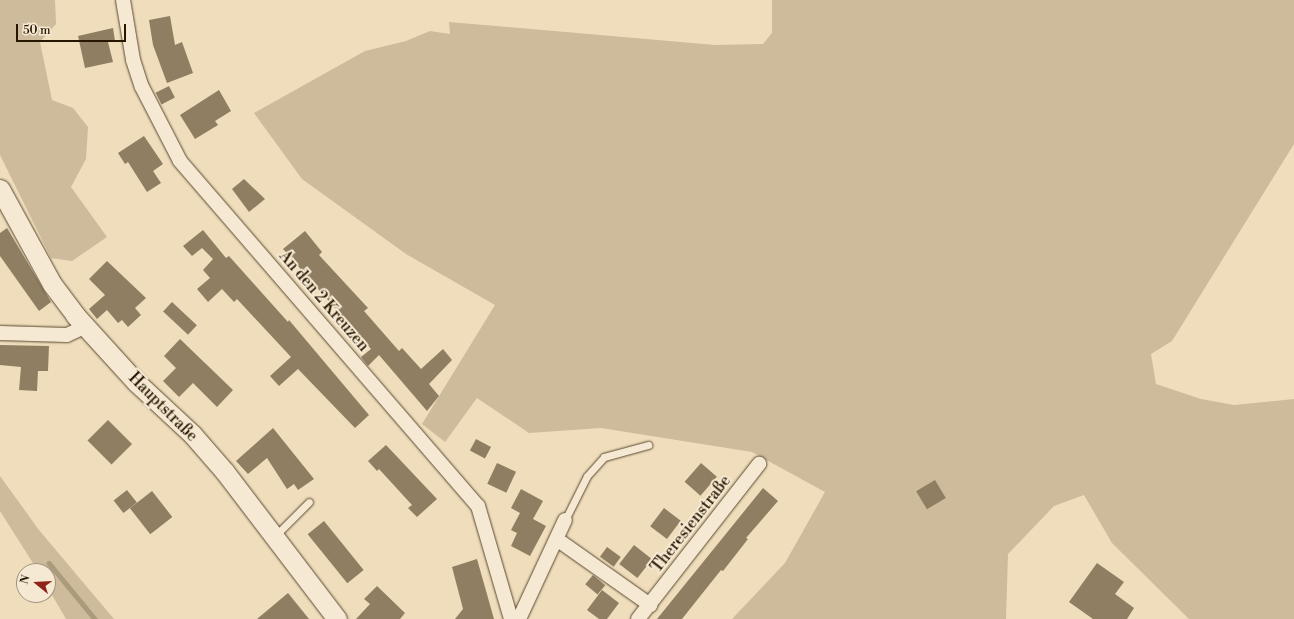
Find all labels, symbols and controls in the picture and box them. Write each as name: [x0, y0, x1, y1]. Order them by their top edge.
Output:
scale bar: [18, 16, 128, 42]
text: 50 m: [23, 23, 51, 38]
street label: An den 2 Kreuzen: [275, 247, 373, 355]
street label: Hauptstraße: [124, 368, 202, 446]
street label: Theresienstraße: [647, 472, 735, 576]
north arrow: [16, 563, 56, 603]
text: N: [18, 573, 34, 586]

